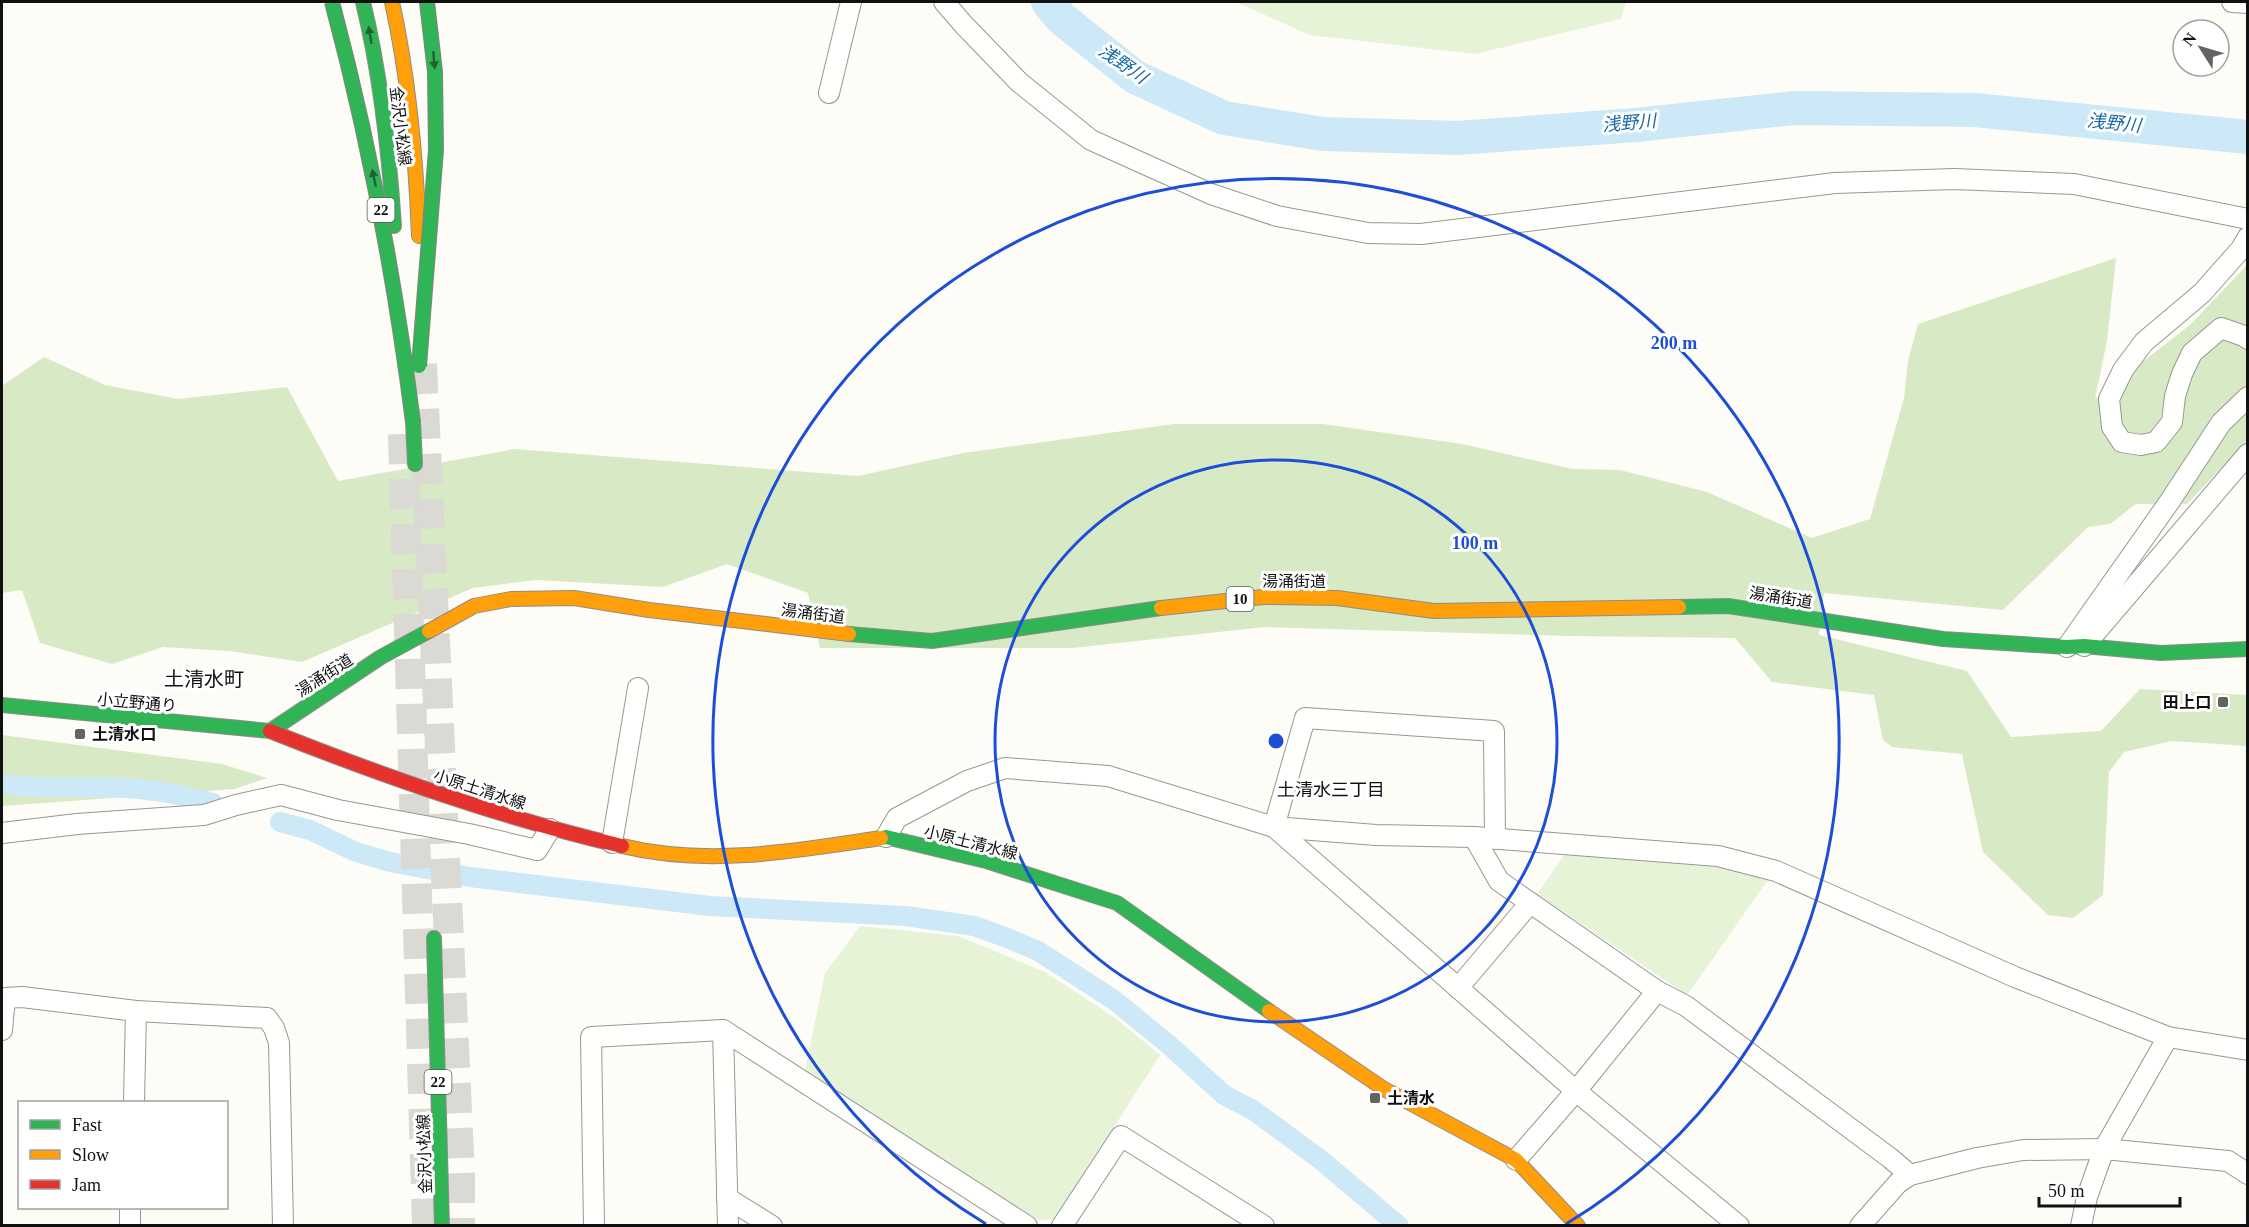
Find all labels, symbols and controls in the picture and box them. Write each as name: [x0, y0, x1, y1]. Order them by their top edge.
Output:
north arrow: [2171, 18, 2231, 78]
one-way arrow: [365, 25, 374, 44]
text: N: [2179, 29, 2200, 49]
water label: 浅野川: [1095, 40, 1152, 89]
one-way arrow: [429, 50, 439, 69]
street label: 金沢小松線: [387, 85, 414, 167]
water label: 浅野川: [2086, 110, 2144, 136]
water label: 浅野川: [1601, 111, 1659, 135]
one-way arrow: [369, 168, 378, 187]
road number: 22: [368, 198, 394, 222]
text: 200 m: [1651, 333, 1697, 353]
text: 100 m: [1452, 533, 1498, 553]
street label: 湯涌街道: [1262, 573, 1326, 590]
street label: 湯涌街道: [1748, 584, 1814, 611]
road number: 10: [1226, 587, 1254, 611]
street label: 湯涌街道: [780, 601, 846, 626]
street label: 湯涌街道: [293, 651, 356, 700]
district label: 土清水町: [164, 668, 244, 690]
street label: 小立野通り: [96, 691, 178, 714]
place label: 田上口: [2163, 694, 2211, 711]
marker: 田上口: [2216, 695, 2230, 709]
place label: 土清水口: [92, 726, 156, 743]
marker: 土清水口: [73, 727, 87, 741]
centre of rings: [1266, 731, 1286, 751]
street label: 小原土清水線: [432, 767, 528, 812]
district label: 土清水三丁目: [1277, 780, 1385, 800]
street label: 小原土清水線: [922, 823, 1020, 862]
road number: 22: [424, 1070, 452, 1094]
place label: 土清水: [1387, 1090, 1435, 1107]
marker: 土清水: [1368, 1091, 1382, 1105]
legend: [18, 1101, 228, 1209]
street label: 金沢小松線: [415, 1114, 434, 1194]
text: Fast: [72, 1115, 102, 1135]
text: Slow: [72, 1145, 109, 1165]
scale bar: [2039, 1170, 2180, 1208]
text: Jam: [72, 1175, 101, 1195]
text: 50 m: [2048, 1181, 2085, 1201]

